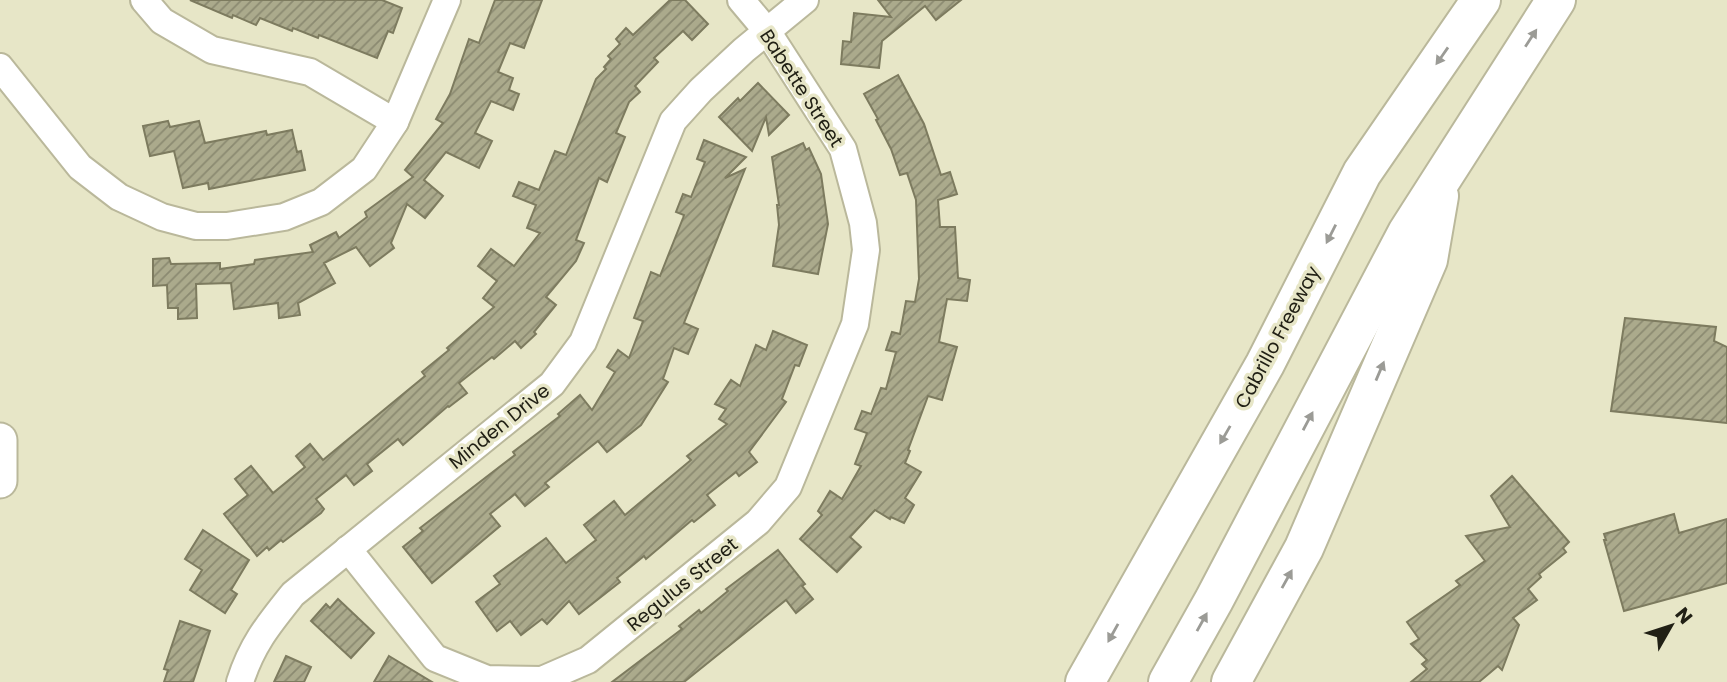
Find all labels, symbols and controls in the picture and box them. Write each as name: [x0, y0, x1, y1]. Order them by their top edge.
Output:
street label: Babette Street: [753, 24, 850, 152]
one-way arrow: [1524, 29, 1537, 48]
one-way arrow: [1435, 47, 1449, 65]
one-way arrow: [1325, 224, 1336, 244]
street label: Cabrillo Freeway: [1228, 261, 1327, 413]
one-way arrow: [1375, 361, 1386, 382]
street label: Minden Drive: [443, 377, 555, 475]
one-way arrow: [1302, 411, 1314, 431]
one-way arrow: [1219, 425, 1231, 444]
street label: Regulus Street: [621, 531, 744, 638]
one-way arrow: [1281, 569, 1293, 589]
north arrow: [1636, 591, 1706, 661]
text: N: [1669, 602, 1699, 630]
one-way arrow: [1196, 613, 1208, 632]
one-way arrow: [1107, 623, 1119, 642]

